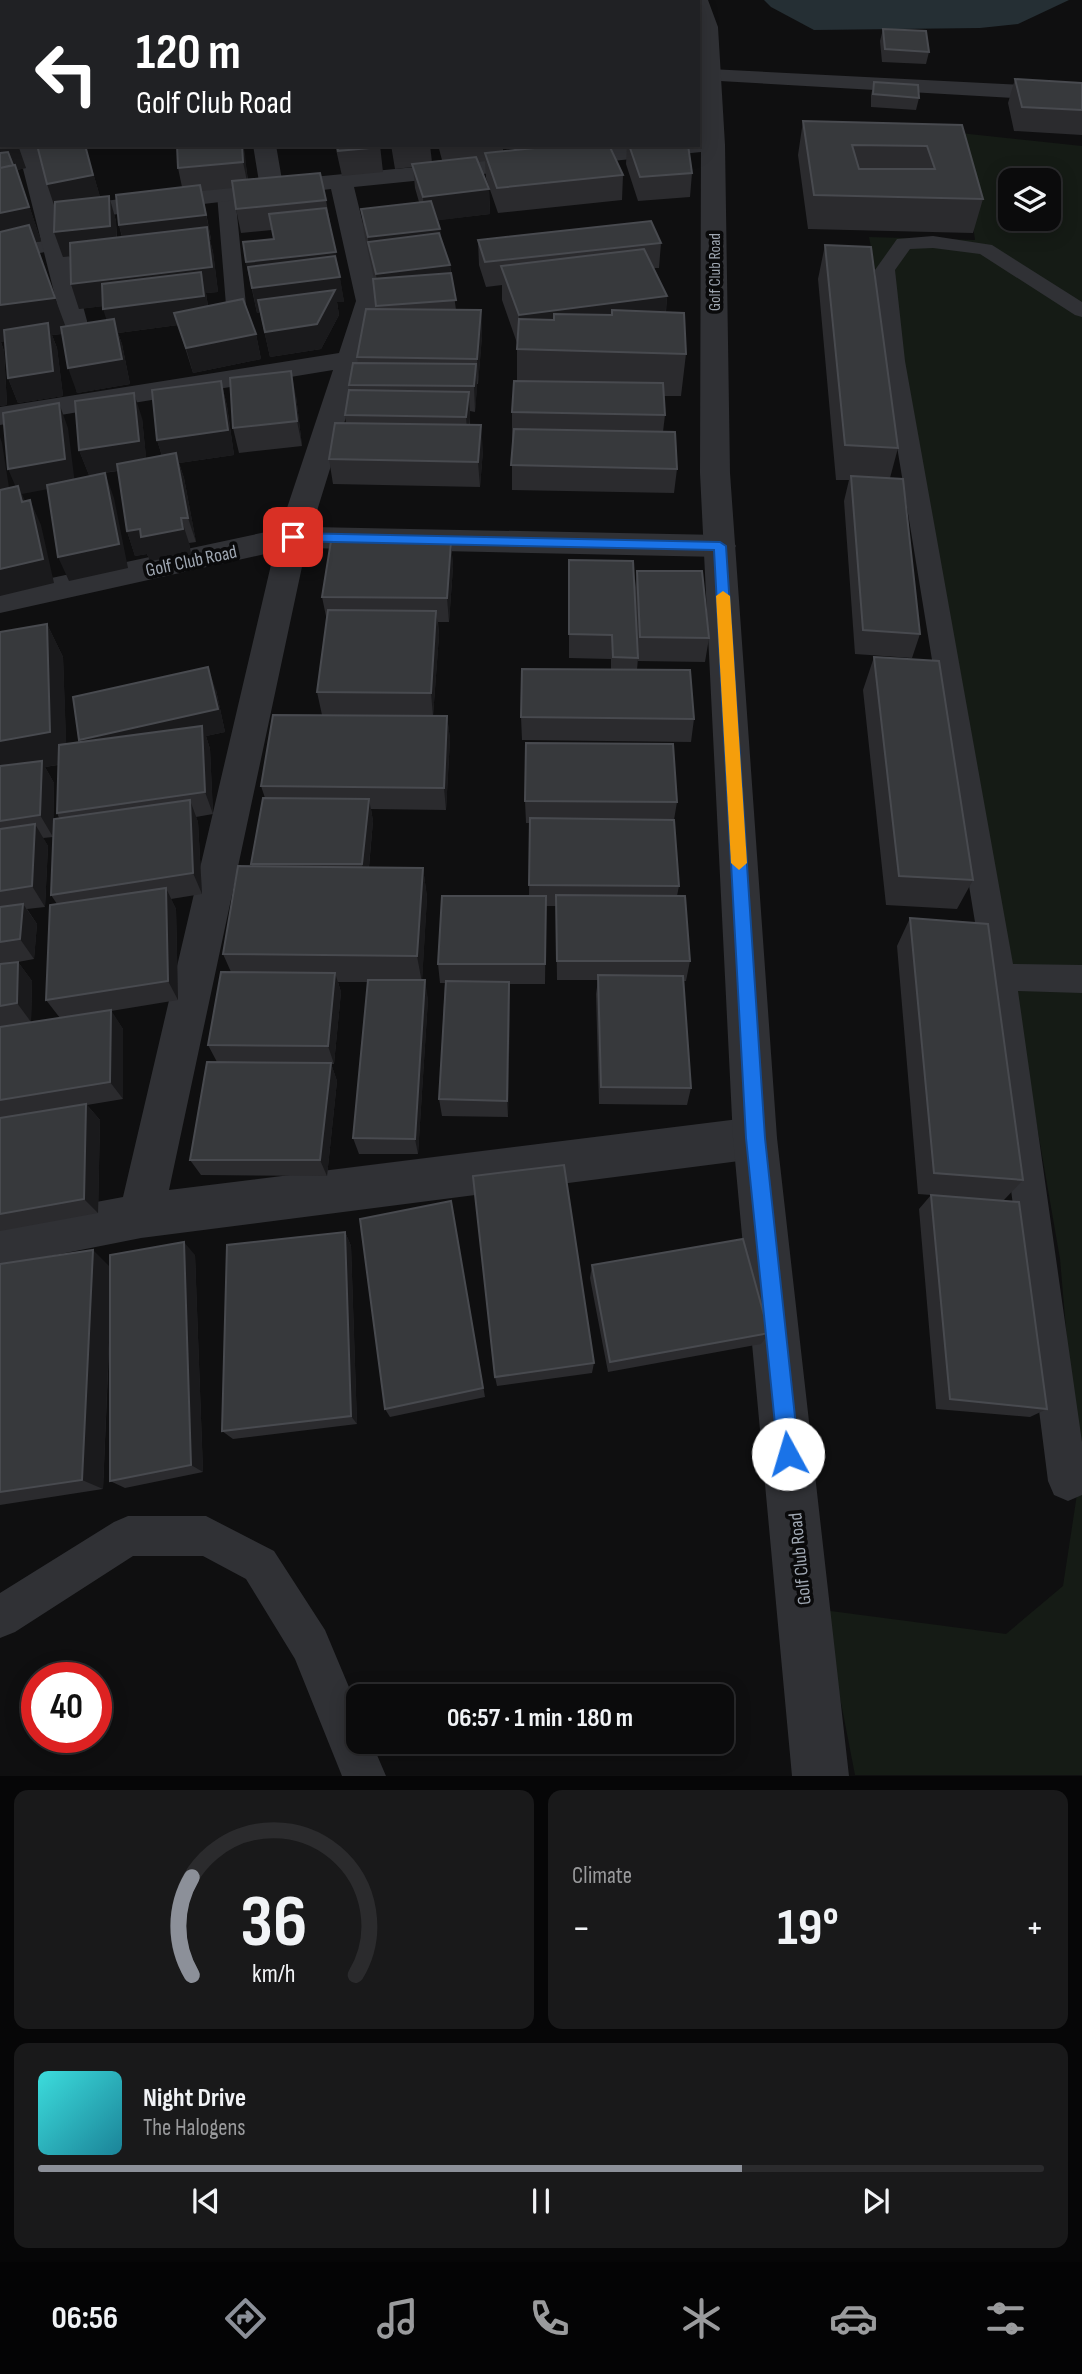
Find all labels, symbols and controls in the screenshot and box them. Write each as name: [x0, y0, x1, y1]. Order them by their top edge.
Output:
text: 120 m: [136, 24, 241, 83]
icon: left: [21, 28, 112, 119]
text: Golf Club Road: [136, 84, 292, 123]
map controls: [998, 168, 1061, 231]
button: layers: [998, 168, 1061, 231]
street label: Golf Club Road: [706, 233, 725, 311]
pin: [263, 507, 323, 567]
icon: arrive: [274, 518, 312, 556]
street label: Golf Club Road: [144, 541, 239, 582]
position arrow: [751, 1417, 825, 1491]
street label: Golf Club Road: [784, 1512, 817, 1606]
speed limit sign: 40: [21, 1662, 112, 1753]
text: 06:57 · 1 min · 180 m: [447, 1703, 633, 1734]
text: Climate: [572, 1862, 632, 1890]
text: 36: [241, 1880, 307, 1968]
text: 19°: [777, 1897, 839, 1960]
text: −: [572, 1906, 591, 1951]
text: +: [1025, 1906, 1044, 1951]
text: km/h: [252, 1959, 296, 1990]
text: Night Drive: [143, 2083, 246, 2114]
text: The Halogens: [143, 2114, 246, 2142]
icon: previous: [187, 2182, 225, 2220]
icon: pause: [522, 2182, 560, 2220]
icon: next: [857, 2182, 895, 2220]
icon: directions: [221, 2294, 270, 2343]
icon: music: [373, 2294, 422, 2343]
icon: phone: [525, 2294, 574, 2343]
icon: climate: [677, 2294, 726, 2343]
icon: car: [829, 2294, 878, 2343]
icon: filters: [981, 2294, 1030, 2343]
text: 06:56: [52, 2299, 118, 2338]

